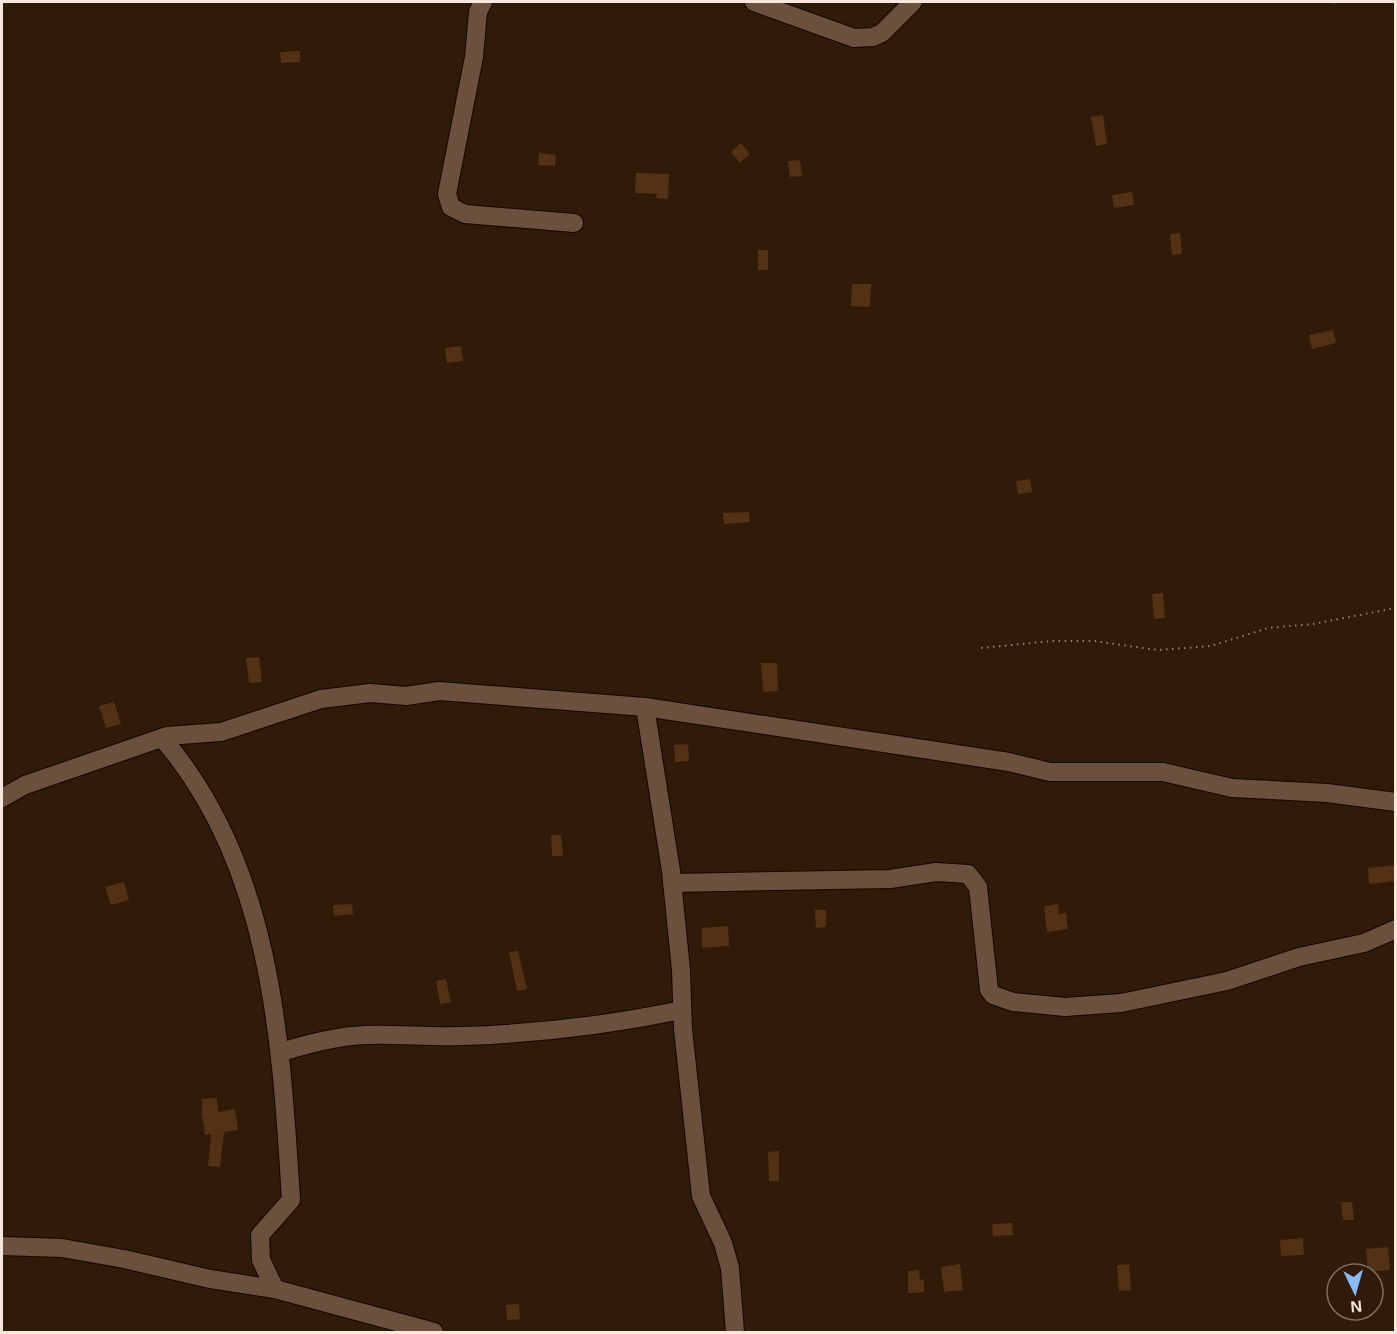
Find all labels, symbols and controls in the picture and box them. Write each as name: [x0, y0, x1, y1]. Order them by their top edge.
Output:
north arrow: [1325, 1262, 1385, 1322]
text: N: [1350, 1297, 1363, 1315]

